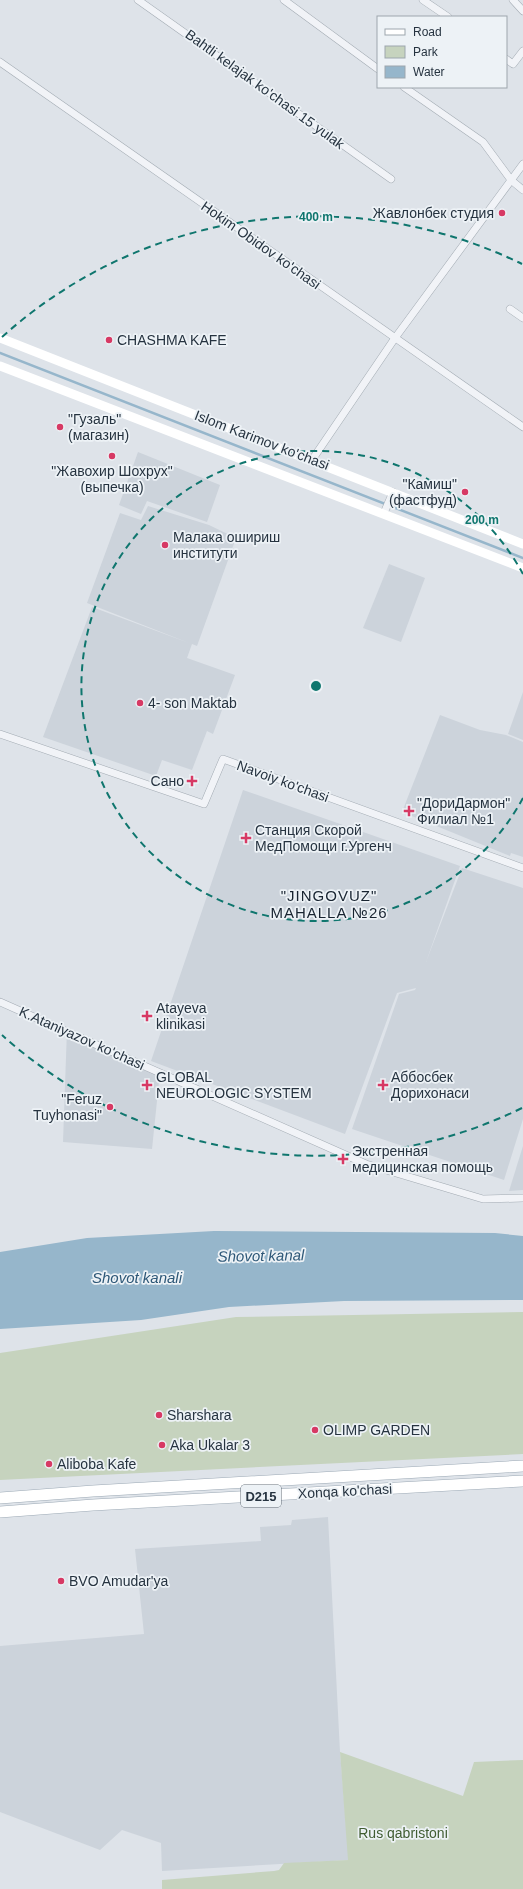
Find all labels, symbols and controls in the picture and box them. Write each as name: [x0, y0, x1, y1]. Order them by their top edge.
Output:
legend: [377, 16, 507, 88]
text: Road: [413, 25, 442, 39]
street label: Bahtli kelajak ko'chasi 15 yulak: [182, 26, 348, 153]
text: Park: [413, 45, 439, 59]
text: Water: [413, 65, 445, 79]
street label: Hokim Obidov ko'chasi: [198, 198, 324, 292]
place label: Жавлонбек студия: [373, 205, 494, 221]
marker: Жавлонбек студия: [497, 208, 507, 218]
text: 400 m: [299, 210, 333, 224]
place label: CHASHMA KAFE: [117, 332, 227, 348]
marker: CHASHMA KAFE: [104, 335, 114, 345]
street label: Islom Karimov ko'chasi: [193, 407, 331, 473]
place label: "Гузаль" (магазин): [68, 411, 129, 443]
marker: "Гузаль" (магазин): [55, 422, 65, 432]
marker: "Жавохир Шохрух" (выпечка): [107, 451, 117, 461]
place label: "Жавохир Шохрух" (выпечка): [51, 463, 173, 495]
place label: "Камиш" (фастфуд): [389, 476, 457, 508]
marker: "Камиш" (фастфуд): [460, 487, 470, 497]
text: 200 m: [465, 513, 499, 527]
place label: Малака ошириш институти: [173, 529, 280, 561]
marker: Малака ошириш институти: [160, 540, 170, 550]
centre of rings: [309, 679, 323, 693]
place label: 4- son Maktab: [148, 695, 237, 711]
marker: 4- son Maktab: [135, 698, 145, 708]
street label: Navoiy ko'chasi: [235, 757, 331, 805]
place label: Сано: [150, 773, 184, 789]
marker: Сано: [187, 776, 197, 786]
place label: "ДориДармон" Филиал №1: [417, 795, 510, 827]
marker: "ДориДармон" Филиал №1: [404, 806, 414, 816]
place label: Станция Скорой МедПомощи г.Ургенч: [255, 822, 392, 854]
marker: Станция Скорой МедПомощи г.Ургенч: [240, 832, 252, 844]
district label: "JINGOVUZ" MAHALLA №26: [270, 887, 388, 921]
place label: Atayeva klinikasi: [156, 1000, 207, 1032]
street label: K.Ataniyazov ko'chasi: [17, 1003, 147, 1073]
marker: Atayeva klinikasi: [141, 1010, 153, 1022]
place label: GLOBAL NEUROLOGIC SYSTEM: [156, 1069, 312, 1101]
place label: Аббосбек Дорихонаси: [391, 1069, 469, 1101]
marker: GLOBAL NEUROLOGIC SYSTEM: [141, 1079, 153, 1091]
marker: Аббосбек Дорихонаси: [378, 1080, 388, 1090]
place label: "Feruz Tuyhonasi": [33, 1091, 102, 1123]
marker: "Feruz Tuyhonasi": [105, 1102, 115, 1112]
place label: Экстренная медицинская помощь: [352, 1143, 493, 1175]
marker: Экстренная медицинская помощь: [337, 1153, 349, 1165]
water label: Shovot kanal: [217, 1246, 305, 1265]
water label: Shovot kanali: [92, 1269, 183, 1286]
place label: Sharshara: [167, 1407, 232, 1423]
marker: Sharshara: [154, 1410, 164, 1420]
place label: OLIMP GARDEN: [323, 1422, 430, 1438]
marker: OLIMP GARDEN: [310, 1425, 320, 1435]
place label: Aka Ukalar 3: [170, 1437, 250, 1453]
marker: Aka Ukalar 3: [157, 1440, 167, 1450]
place label: Aliboba Kafe: [57, 1456, 137, 1472]
marker: Aliboba Kafe: [44, 1459, 54, 1469]
street label: Xonqa ko'chasi: [297, 1481, 393, 1501]
road number: D215: [241, 1485, 281, 1507]
place label: BVO Amudar'ya: [69, 1573, 168, 1589]
marker: BVO Amudar'ya: [56, 1576, 66, 1586]
park label: Rus qabristoni: [358, 1825, 448, 1841]

